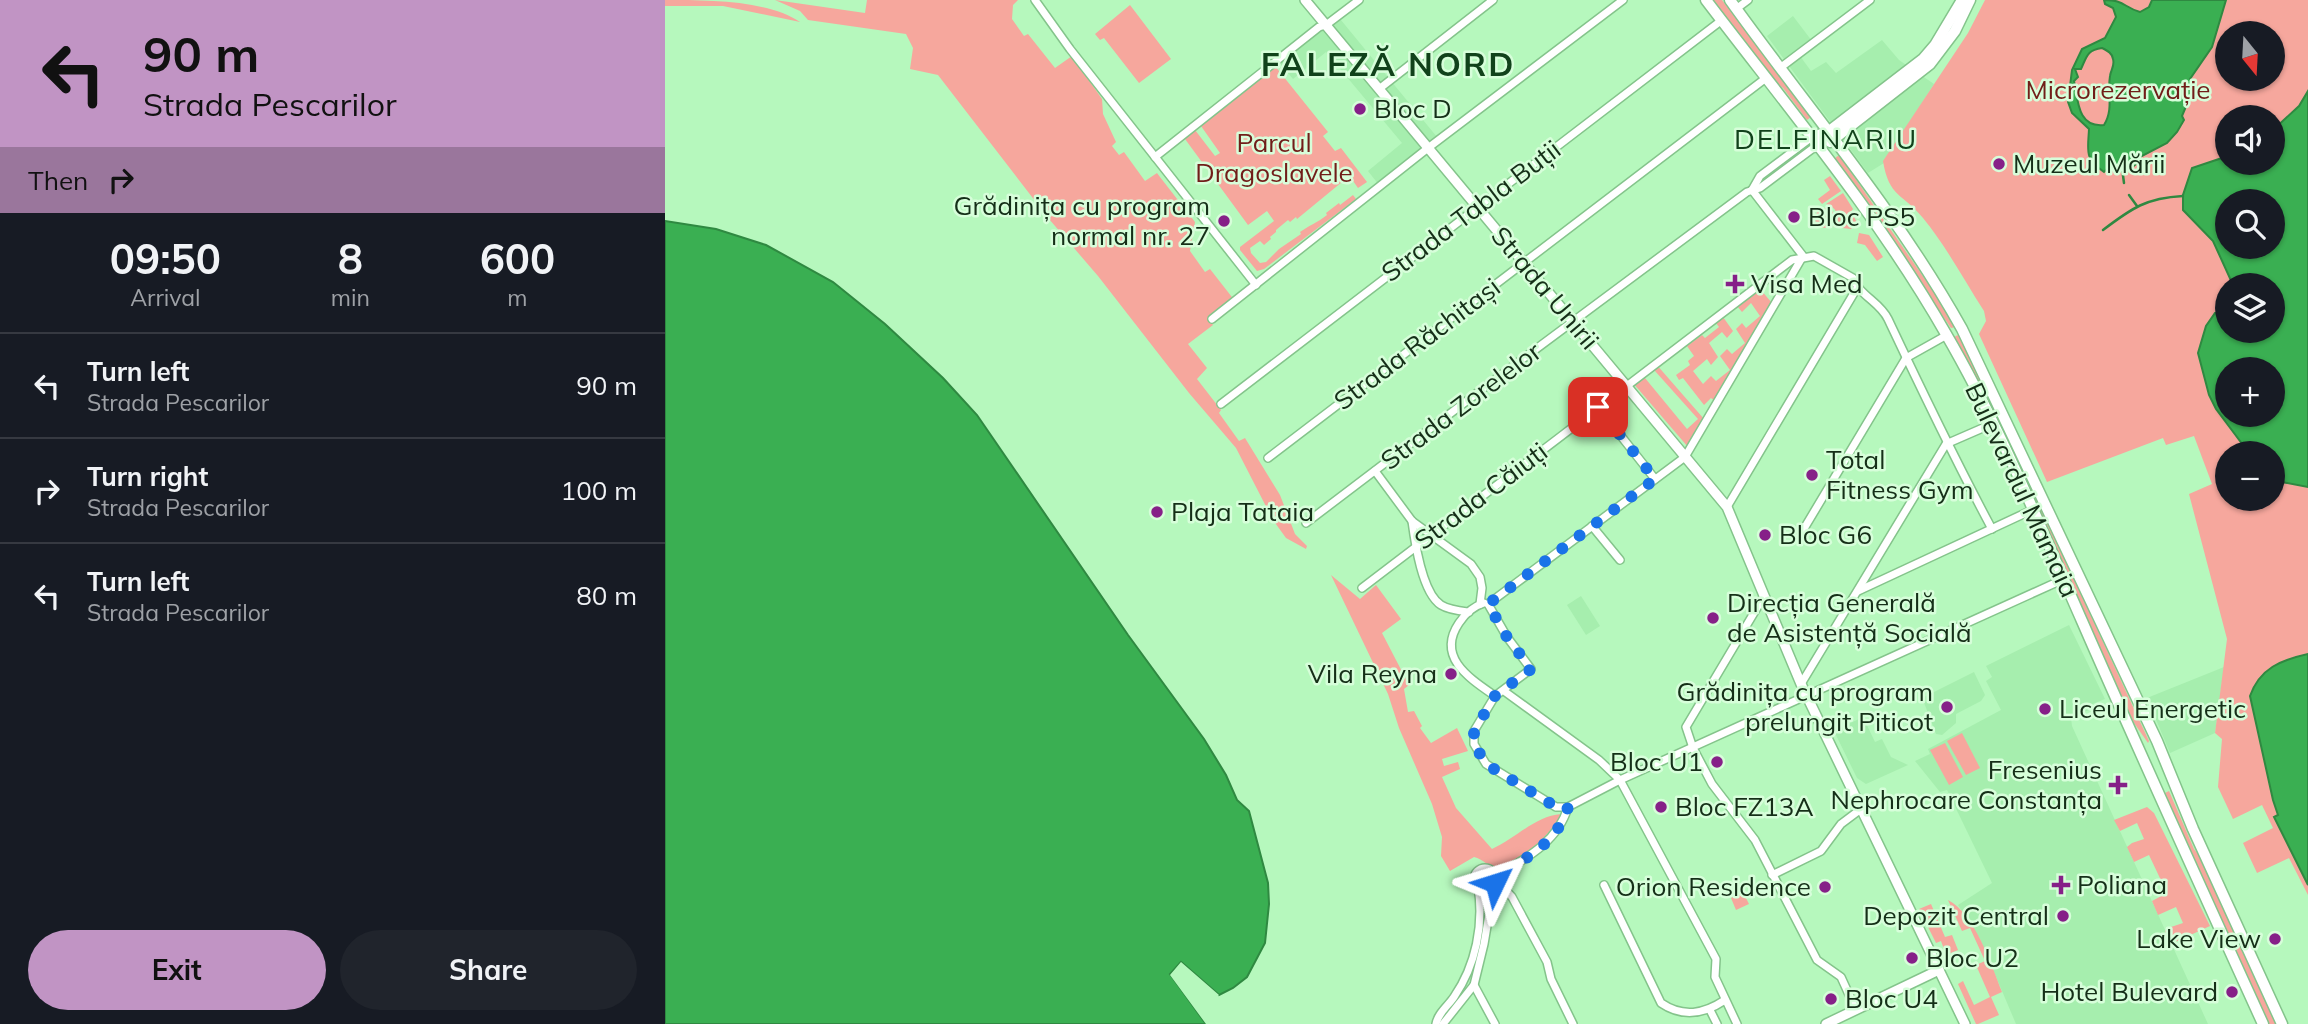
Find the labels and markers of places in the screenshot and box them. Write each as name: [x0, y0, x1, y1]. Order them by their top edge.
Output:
place label: Bloc D: [1374, 92, 1452, 125]
marker: Bloc D: [1352, 101, 1368, 117]
place label: Muzeul Mării: [2013, 147, 2165, 180]
marker: Muzeul Mării: [1991, 156, 2007, 172]
place label: Grădinița cu program normal nr. 27: [953, 189, 1210, 252]
place label: Bloc PS5: [1808, 200, 1915, 233]
marker: Bloc PS5: [1786, 209, 1802, 225]
marker: Grădinița cu program normal nr. 27: [1216, 213, 1232, 229]
place label: Visa Med: [1751, 267, 1863, 300]
marker: Visa Med: [1725, 274, 1745, 294]
pin: [1568, 377, 1628, 437]
place label: Total Fitness Gym: [1826, 443, 1974, 506]
marker: Total Fitness Gym: [1804, 467, 1820, 483]
place label: Plaja Tataia: [1171, 495, 1314, 528]
marker: Plaja Tataia: [1149, 504, 1165, 520]
place label: Bloc G6: [1779, 518, 1872, 551]
marker: Bloc G6: [1757, 527, 1773, 543]
place label: Direcția Generală de Asistență Socială: [1727, 586, 1972, 649]
marker: Direcția Generală de Asistență Socială: [1705, 610, 1721, 626]
place label: Vila Reyna: [1308, 657, 1437, 690]
marker: Vila Reyna: [1443, 666, 1459, 682]
place label: Grădinița cu program prelungit Piticot: [1676, 675, 1933, 738]
place label: Liceul Energetic: [2059, 692, 2246, 725]
marker: Grădinița cu program prelungit Piticot: [1939, 699, 1955, 715]
marker: Liceul Energetic: [2037, 701, 2053, 717]
place label: Bloc U1: [1610, 745, 1703, 778]
place label: Fresenius Nephrocare Constanța: [1831, 753, 2102, 816]
marker: Bloc U1: [1709, 754, 1725, 770]
marker: Fresenius Nephrocare Constanța: [2108, 775, 2128, 795]
place label: Bloc FZ13A: [1675, 790, 1814, 823]
marker: Bloc FZ13A: [1653, 799, 1669, 815]
place label: Poliana: [2077, 868, 2167, 901]
place label: Orion Residence: [1616, 870, 1811, 903]
marker: Poliana: [2051, 875, 2071, 895]
marker: Orion Residence: [1817, 879, 1833, 895]
place label: Depozit Central: [1863, 899, 2049, 932]
marker: Depozit Central: [2055, 908, 2071, 924]
place label: Lake View: [2136, 922, 2261, 955]
marker: Lake View: [2267, 931, 2283, 947]
place label: Bloc U2: [1926, 941, 2019, 974]
marker: Bloc U2: [1904, 950, 1920, 966]
place label: Hotel Bulevard: [2040, 975, 2218, 1008]
place label: Bloc U4: [1845, 982, 1938, 1015]
marker: Hotel Bulevard: [2224, 984, 2240, 1000]
marker: Bloc U4: [1823, 991, 1839, 1007]

